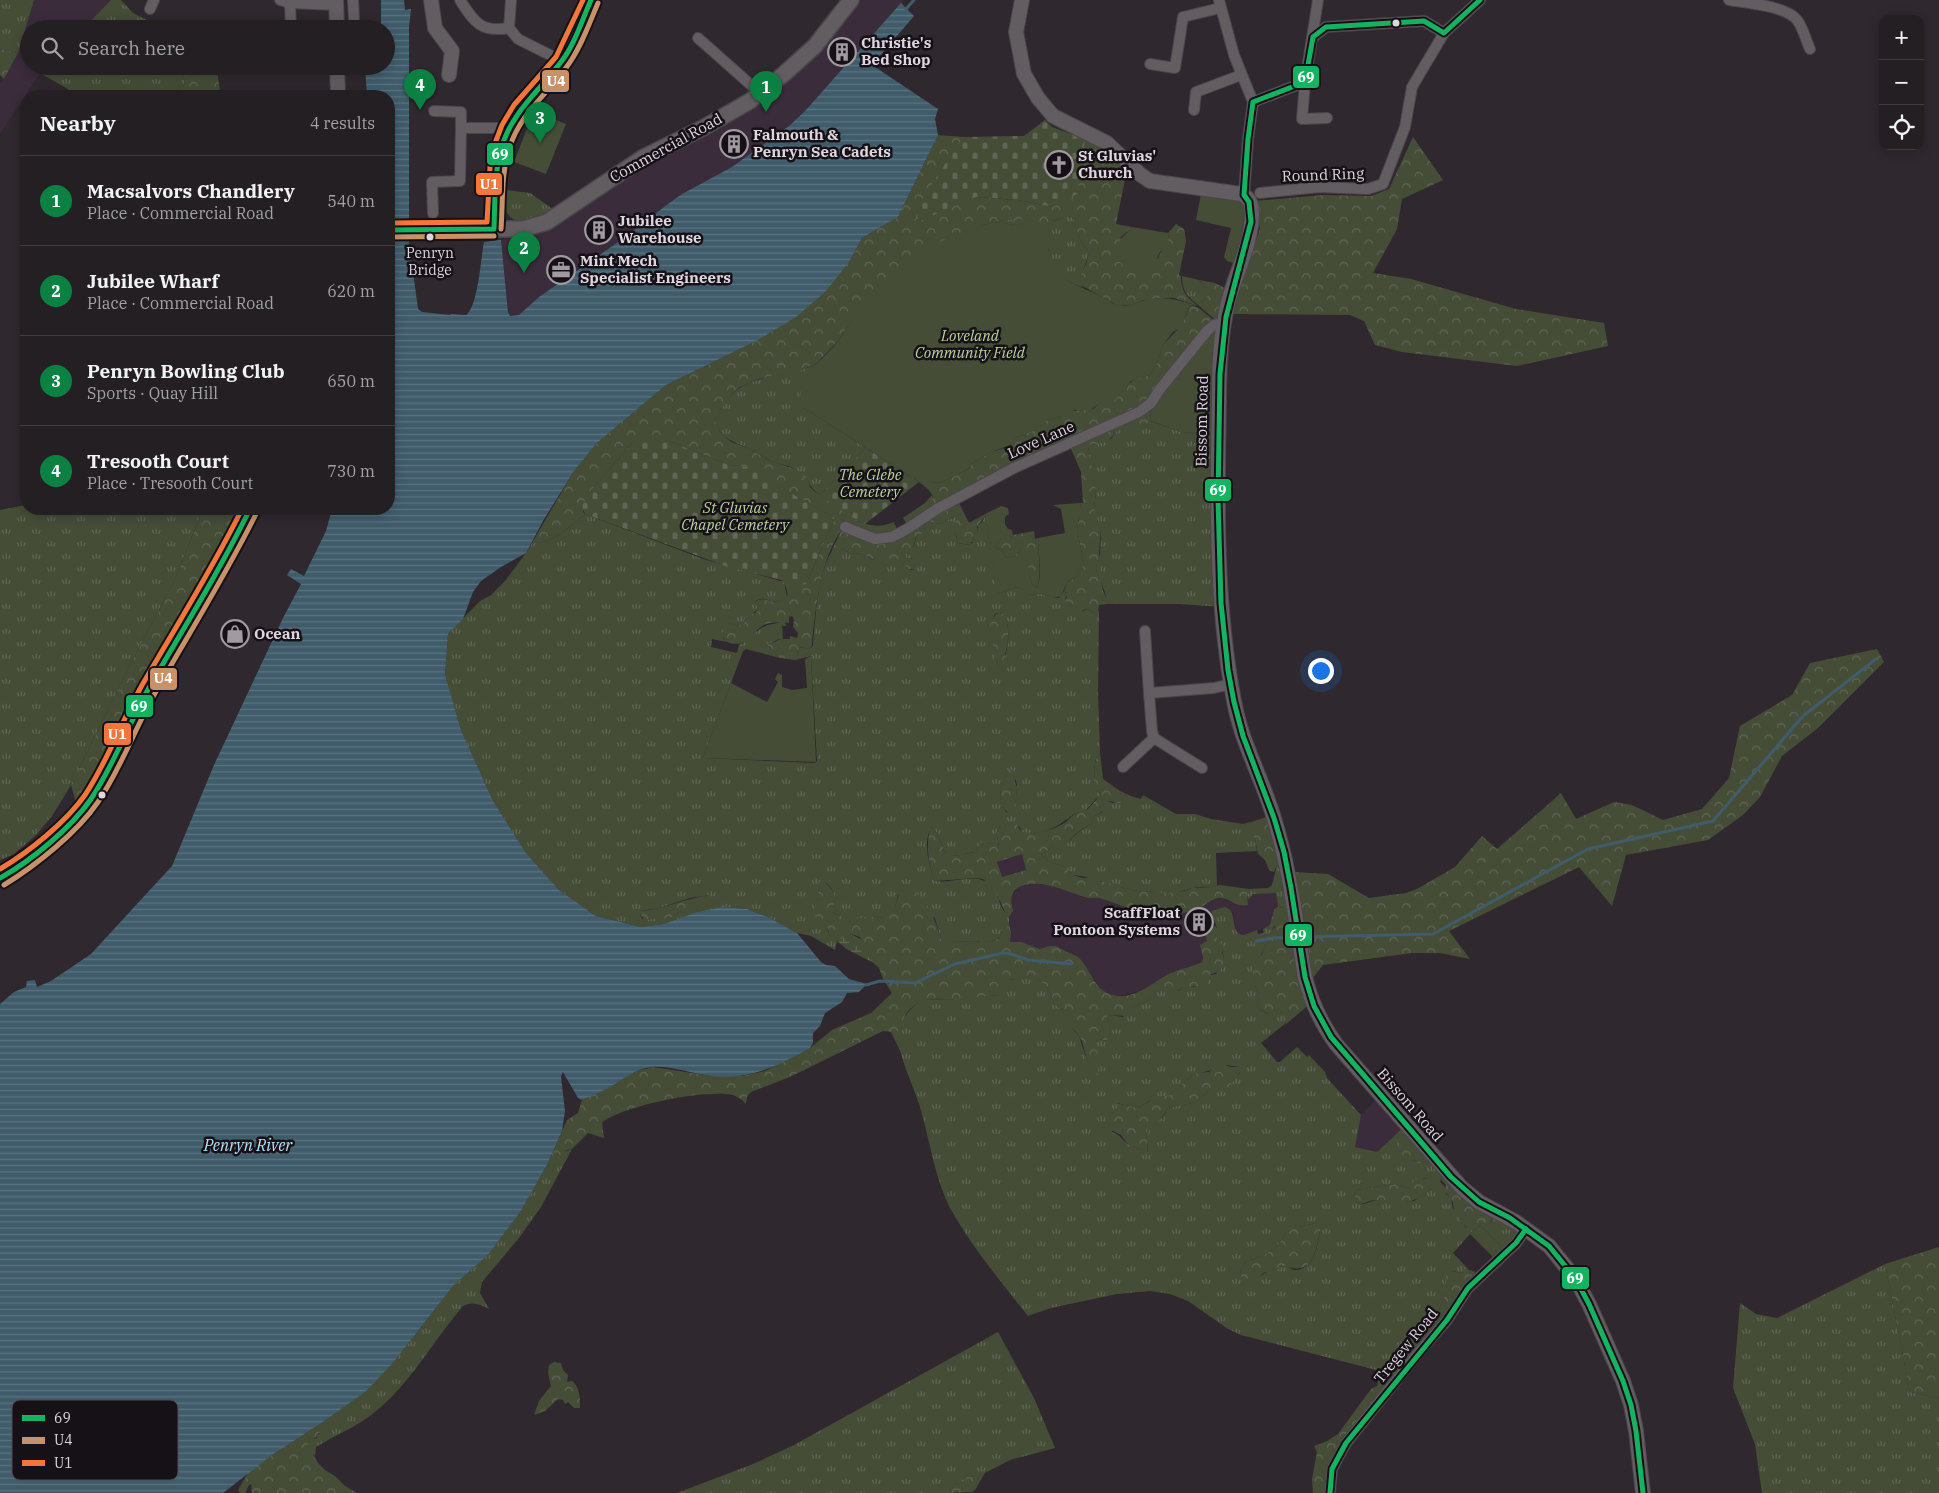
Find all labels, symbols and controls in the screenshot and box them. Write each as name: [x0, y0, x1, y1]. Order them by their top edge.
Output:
map controls: [1879, 15, 1924, 150]
button: +: [1879, 15, 1924, 60]
unlabelled marker: [1391, 18, 1401, 28]
search box: [20, 20, 395, 75]
place label: Christie's Bed Shop: [861, 33, 931, 69]
icon: search: [38, 34, 66, 62]
text: Search here: [78, 36, 185, 60]
building icon: Christie's Bed Shop: [827, 37, 857, 67]
button: −: [1879, 60, 1924, 105]
line badge: 69: [1292, 65, 1320, 89]
text: 69: [1298, 68, 1314, 86]
pin: 4: [404, 69, 436, 110]
line badge: U4: [541, 69, 570, 93]
pin: 1: [750, 71, 782, 112]
text: U4: [546, 72, 566, 90]
pin: 3: [524, 102, 556, 143]
button: locate: [1879, 105, 1924, 150]
text: Nearby: [40, 109, 116, 137]
street label: Commercial Road: [606, 109, 725, 186]
text: 4 results: [310, 113, 375, 133]
place label: Falmouth & Penryn Sea Cadets: [753, 125, 891, 161]
building icon: Falmouth & Penryn Sea Cadets: [719, 129, 749, 159]
line badge: 69: [486, 142, 514, 166]
text: 69: [492, 145, 508, 163]
place label: St Gluvias' Church: [1078, 146, 1156, 182]
church icon: St Gluvias' Church: [1044, 150, 1074, 180]
street label: Round Ring: [1282, 164, 1364, 185]
line badge: U1: [475, 172, 503, 196]
text: U1: [479, 175, 499, 193]
text: Macsalvors Chandlery: [87, 179, 295, 203]
text: 1: [51, 191, 61, 211]
text: 540 m: [327, 191, 375, 211]
text: Place · Commercial Road: [87, 203, 274, 223]
place label: Jubilee Warehouse: [618, 211, 702, 247]
building icon: Jubilee Warehouse: [584, 215, 614, 245]
marker: Penryn Bridge: [425, 232, 435, 242]
pin: 2: [508, 232, 540, 273]
place label: Penryn Bridge: [406, 244, 454, 279]
place label: Mint Mech Specialist Engineers: [580, 251, 731, 287]
office icon: Mint Mech Specialist Engineers: [546, 255, 576, 285]
text: Jubilee Wharf: [87, 269, 219, 293]
text: 2: [51, 281, 61, 301]
text: 620 m: [327, 281, 375, 301]
text: Place · Commercial Road: [87, 293, 274, 313]
park label: Loveland Community Field: [915, 326, 1026, 362]
text: Penryn Bowling Club: [87, 359, 285, 383]
text: 3: [51, 371, 61, 391]
text: 650 m: [327, 371, 375, 391]
street label: Bissom Road: [1191, 375, 1212, 467]
text: Sports · Quay Hill: [87, 383, 218, 403]
street label: Love Lane: [1004, 416, 1077, 463]
text: Tresooth Court: [87, 449, 229, 473]
text: 4: [51, 461, 61, 481]
text: 730 m: [327, 461, 375, 481]
park label: The Glebe Cemetery: [839, 465, 902, 501]
text: Place · Tresooth Court: [87, 473, 253, 493]
line badge: 69: [1204, 478, 1232, 502]
text: 69: [1210, 481, 1226, 499]
park label: St Gluvias Chapel Cemetery: [681, 498, 790, 534]
shop icon: Ocean: [220, 619, 250, 649]
place label: Ocean: [254, 624, 301, 643]
your location: [1308, 658, 1334, 684]
line badge: U4: [149, 667, 178, 691]
text: U4: [153, 669, 173, 687]
line badge: 69: [125, 694, 154, 718]
text: 69: [131, 697, 147, 715]
line badge: U1: [103, 722, 132, 746]
text: U1: [107, 725, 127, 743]
unlabelled marker: [97, 790, 107, 800]
place label: ScaffFloat Pontoon Systems: [1053, 903, 1180, 939]
building icon: ScaffFloat Pontoon Systems: [1184, 907, 1214, 937]
line badge: 69: [1284, 923, 1313, 947]
text: 69: [1290, 926, 1306, 944]
street label: Bissom Road: [1373, 1064, 1448, 1145]
water label: Penryn River: [203, 1135, 293, 1155]
line badge: 69: [1561, 1266, 1590, 1290]
text: 69: [1567, 1269, 1583, 1287]
street label: Tregew Road: [1370, 1304, 1442, 1387]
legend: [12, 1400, 178, 1480]
text: 69: [54, 1409, 71, 1427]
text: U4: [54, 1431, 73, 1449]
text: U1: [54, 1454, 73, 1472]

